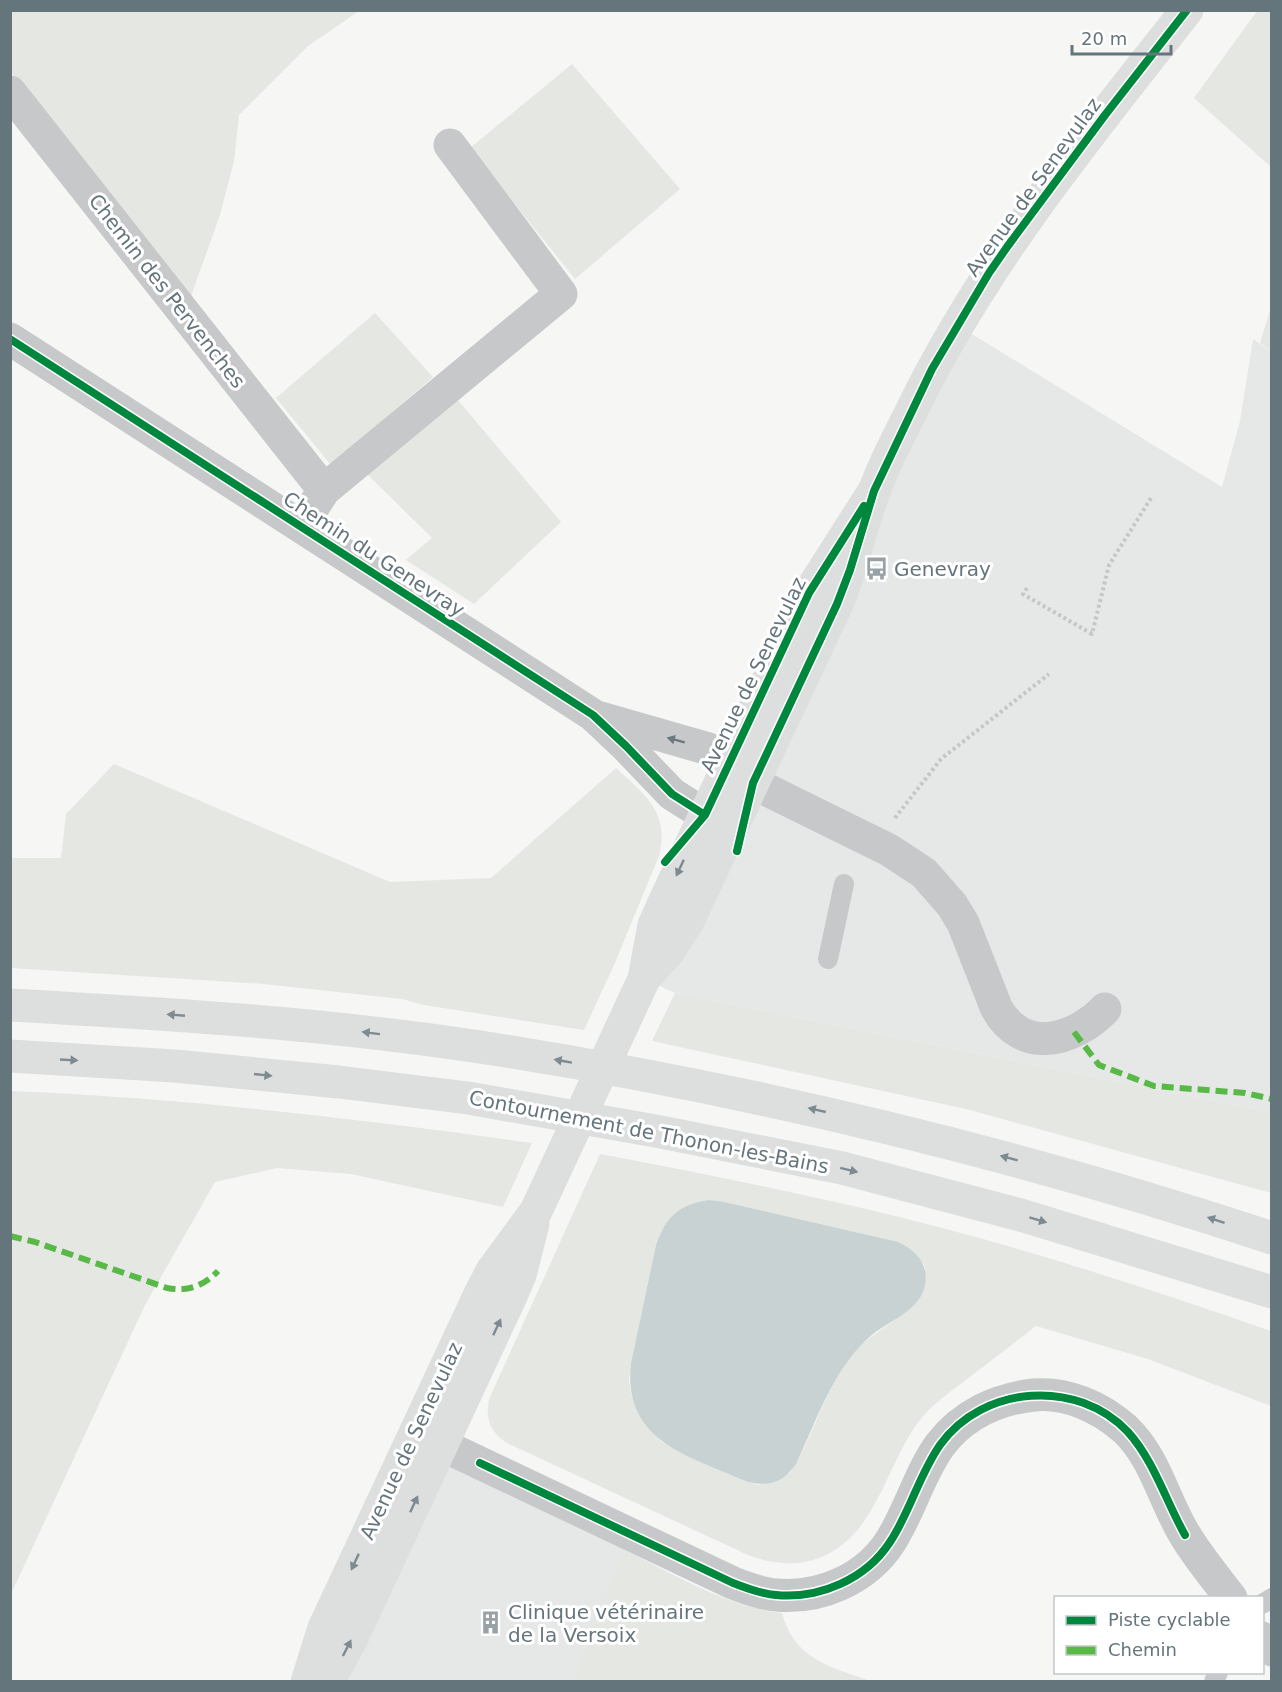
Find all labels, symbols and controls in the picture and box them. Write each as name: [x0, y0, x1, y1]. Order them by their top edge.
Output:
scale bar: [1072, 18, 1171, 56]
text: 20 m: [1081, 28, 1127, 49]
street label: Avenue de Senevulaz: [960, 93, 1106, 281]
street label: Chemin des Pervenches: [84, 189, 250, 393]
street label: Chemin du Genevray: [279, 486, 469, 622]
bus stop icon: Genevray: [863, 556, 889, 582]
place label: Genevray: [894, 557, 991, 581]
street label: Avenue de Senevulaz: [695, 573, 811, 777]
one-way arrow: [667, 734, 685, 744]
one-way arrow: [676, 860, 685, 877]
one-way arrow: [167, 1010, 186, 1020]
one-way arrow: [361, 1029, 380, 1038]
one-way arrow: [59, 1055, 78, 1065]
one-way arrow: [554, 1057, 573, 1066]
one-way arrow: [254, 1070, 273, 1080]
street label: Contournement de Thonon-les-Bains: [467, 1085, 831, 1179]
one-way arrow: [807, 1105, 826, 1114]
one-way arrow: [1000, 1153, 1018, 1163]
one-way arrow: [840, 1166, 858, 1176]
one-way arrow: [1207, 1214, 1225, 1224]
one-way arrow: [1029, 1216, 1047, 1225]
one-way arrow: [492, 1319, 501, 1336]
street label: Avenue de Senevulaz: [355, 1339, 467, 1543]
one-way arrow: [410, 1495, 420, 1513]
one-way arrow: [350, 1554, 359, 1571]
legend: [1054, 1596, 1264, 1674]
place label: Clinique vétérinaire de la Versoix: [508, 1600, 704, 1647]
text: Piste cyclable: [1108, 1609, 1231, 1630]
building icon: Clinique vétérinaire de la Versoix: [477, 1610, 503, 1636]
one-way arrow: [342, 1639, 352, 1656]
text: Chemin: [1108, 1639, 1177, 1660]

